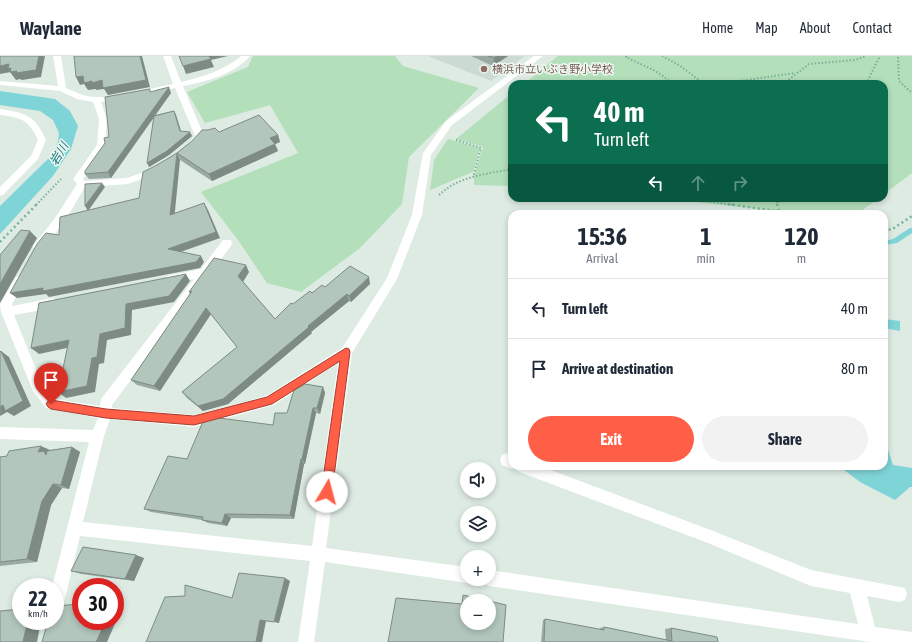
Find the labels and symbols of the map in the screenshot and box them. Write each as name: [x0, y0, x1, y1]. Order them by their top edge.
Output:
place label: 横浜市立いぶき野小学校: [492, 63, 613, 75]
marker: 横浜市立いぶき野小学校: [479, 64, 489, 74]
water label: 岩川: [47, 138, 72, 168]
pin: [34, 363, 68, 404]
position arrow: [306, 471, 348, 513]
speed limit sign: 30: [72, 578, 124, 630]

